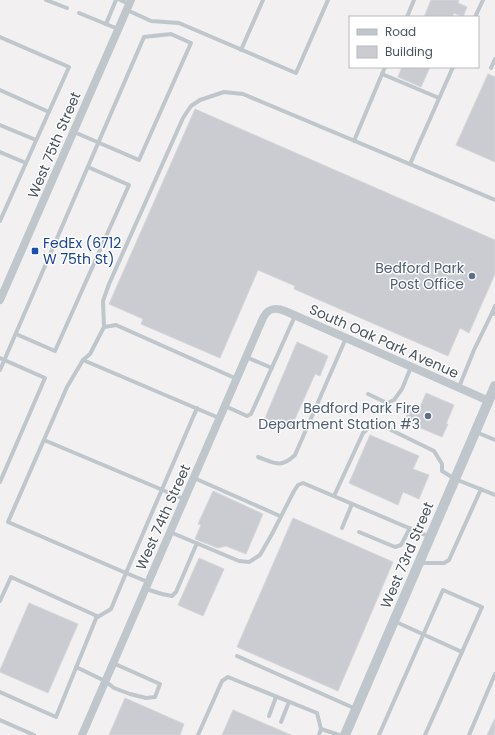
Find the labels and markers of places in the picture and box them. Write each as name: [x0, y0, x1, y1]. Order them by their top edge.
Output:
place label: FedEx (6712 W 75th St): [43, 233, 121, 269]
marker: FedEx (6712 W 75th St): [30, 246, 40, 256]
place label: Bedford Park Post Office: [375, 258, 465, 294]
marker: Bedford Park Post Office: [467, 271, 477, 281]
place label: Bedford Park Fire Department Station #3: [258, 398, 420, 434]
marker: Bedford Park Fire Department Station #3: [423, 411, 433, 421]

